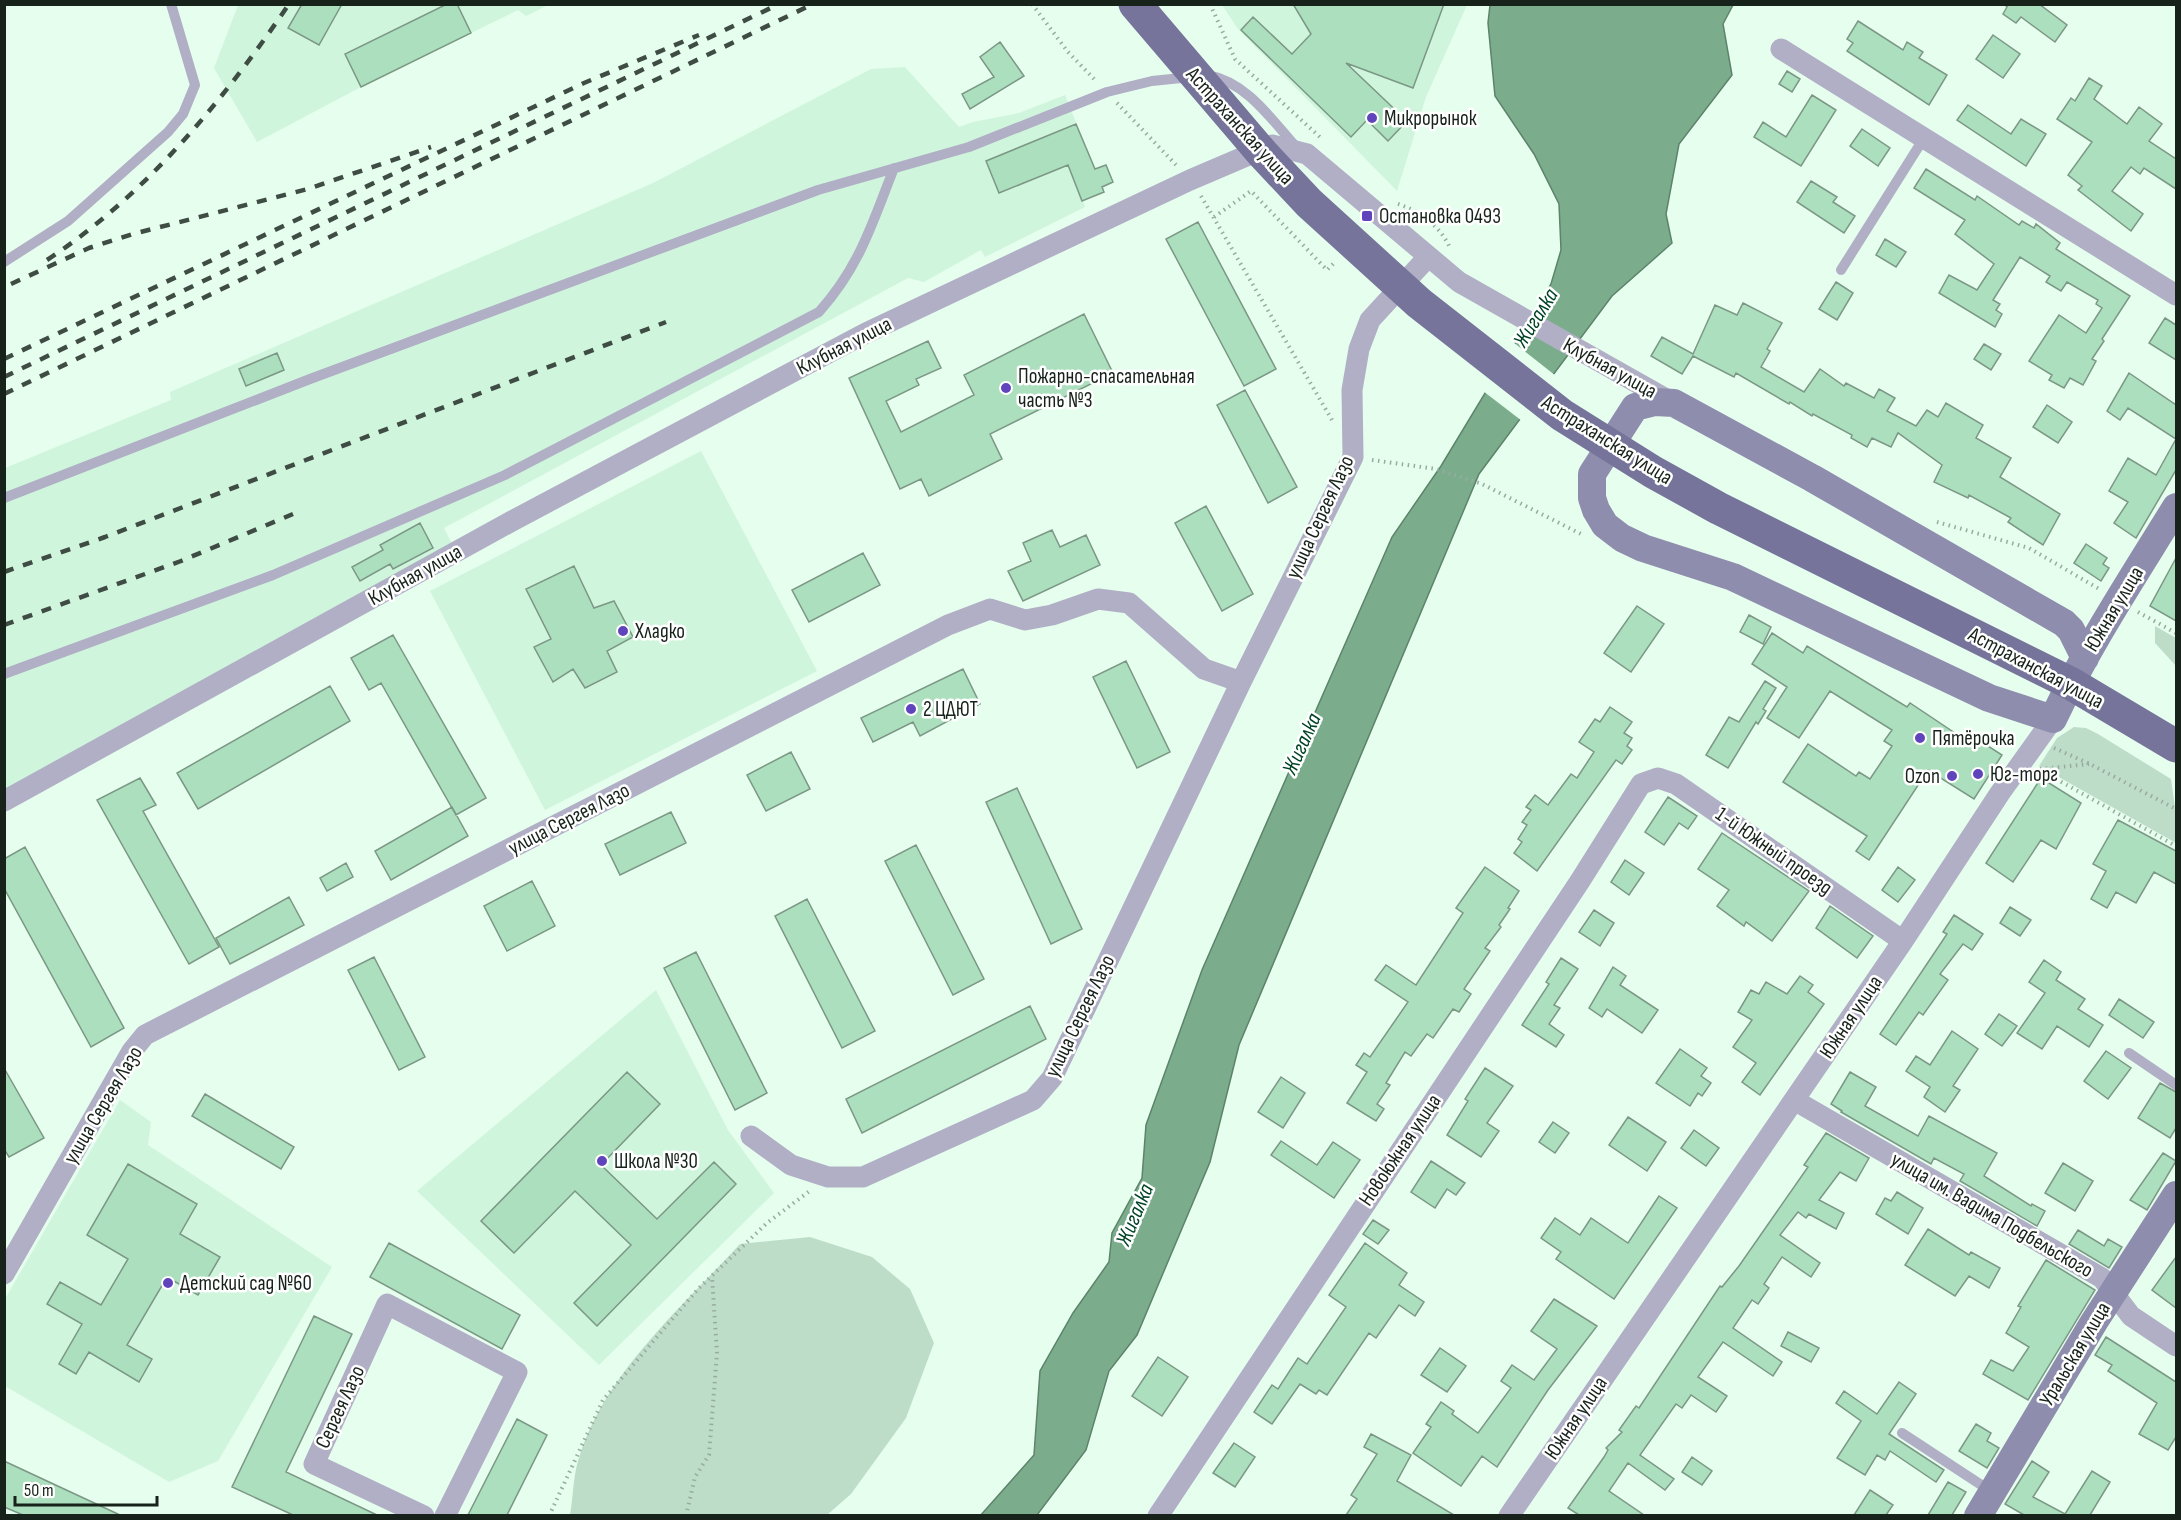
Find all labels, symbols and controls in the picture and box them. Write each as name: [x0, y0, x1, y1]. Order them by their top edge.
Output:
street label: Астраханская улица: [1180, 61, 1299, 190]
place label: Микрорынок: [1384, 106, 1477, 131]
marker: Микрорынок: [1365, 111, 1379, 125]
place label: Остановка 0493: [1379, 204, 1501, 229]
marker: Остановка 0493: [1360, 209, 1374, 223]
water label: Жигалка: [1507, 283, 1565, 353]
street label: Клубная улица: [792, 311, 896, 381]
street label: Клубная улица: [1559, 332, 1661, 404]
place label: Пожарно-спасательная часть №3: [1018, 364, 1195, 413]
marker: Пожарно-спасательная часть №3: [999, 381, 1013, 395]
street label: Астраханская улица: [1536, 389, 1677, 490]
street label: улица Сергея Лазо: [1281, 452, 1359, 582]
street label: Клубная улица: [364, 539, 466, 611]
street label: Южная улица: [2079, 562, 2149, 656]
place label: Хладко: [634, 619, 685, 644]
street label: Астраханская улица: [1963, 621, 2108, 714]
marker: Хладко: [616, 624, 630, 638]
place label: 2 ЦДЮТ: [923, 697, 979, 722]
marker: 2 ЦДЮТ: [904, 702, 918, 716]
water label: Жигалка: [1276, 709, 1327, 780]
place label: Пятёрочка: [1932, 726, 2015, 751]
marker: Пятёрочка: [1913, 731, 1927, 745]
place label: Юг-торг: [1990, 762, 2058, 787]
place label: Ozon: [1905, 764, 1940, 789]
marker: Юг-торг: [1971, 767, 1985, 781]
marker: Ozon: [1945, 769, 1959, 783]
street label: улица Сергея Лазо: [504, 778, 634, 860]
street label: 1-й Южный проезд: [1711, 802, 1837, 900]
street label: улица Сергея Лазо: [1040, 951, 1120, 1081]
street label: Южная улица: [1814, 971, 1888, 1063]
street label: улица Сергея Лазо: [58, 1042, 148, 1168]
street label: Новоюжная улица: [1353, 1089, 1447, 1211]
street label: улица им. Вадима Подбельского: [1887, 1147, 2097, 1283]
place label: Школа №30: [614, 1149, 698, 1174]
marker: Школа №30: [595, 1154, 609, 1168]
water label: Жигалка: [1110, 1180, 1160, 1251]
place label: Детский сад №60: [180, 1271, 312, 1296]
marker: Детский сад №60: [161, 1276, 175, 1290]
street label: Уральская улица: [2034, 1297, 2116, 1411]
street label: Сергея Лазо: [310, 1362, 370, 1452]
street label: Южная улица: [1539, 1372, 1613, 1464]
scale bar: [15, 1469, 158, 1507]
text: 50 m: [24, 1480, 54, 1501]

